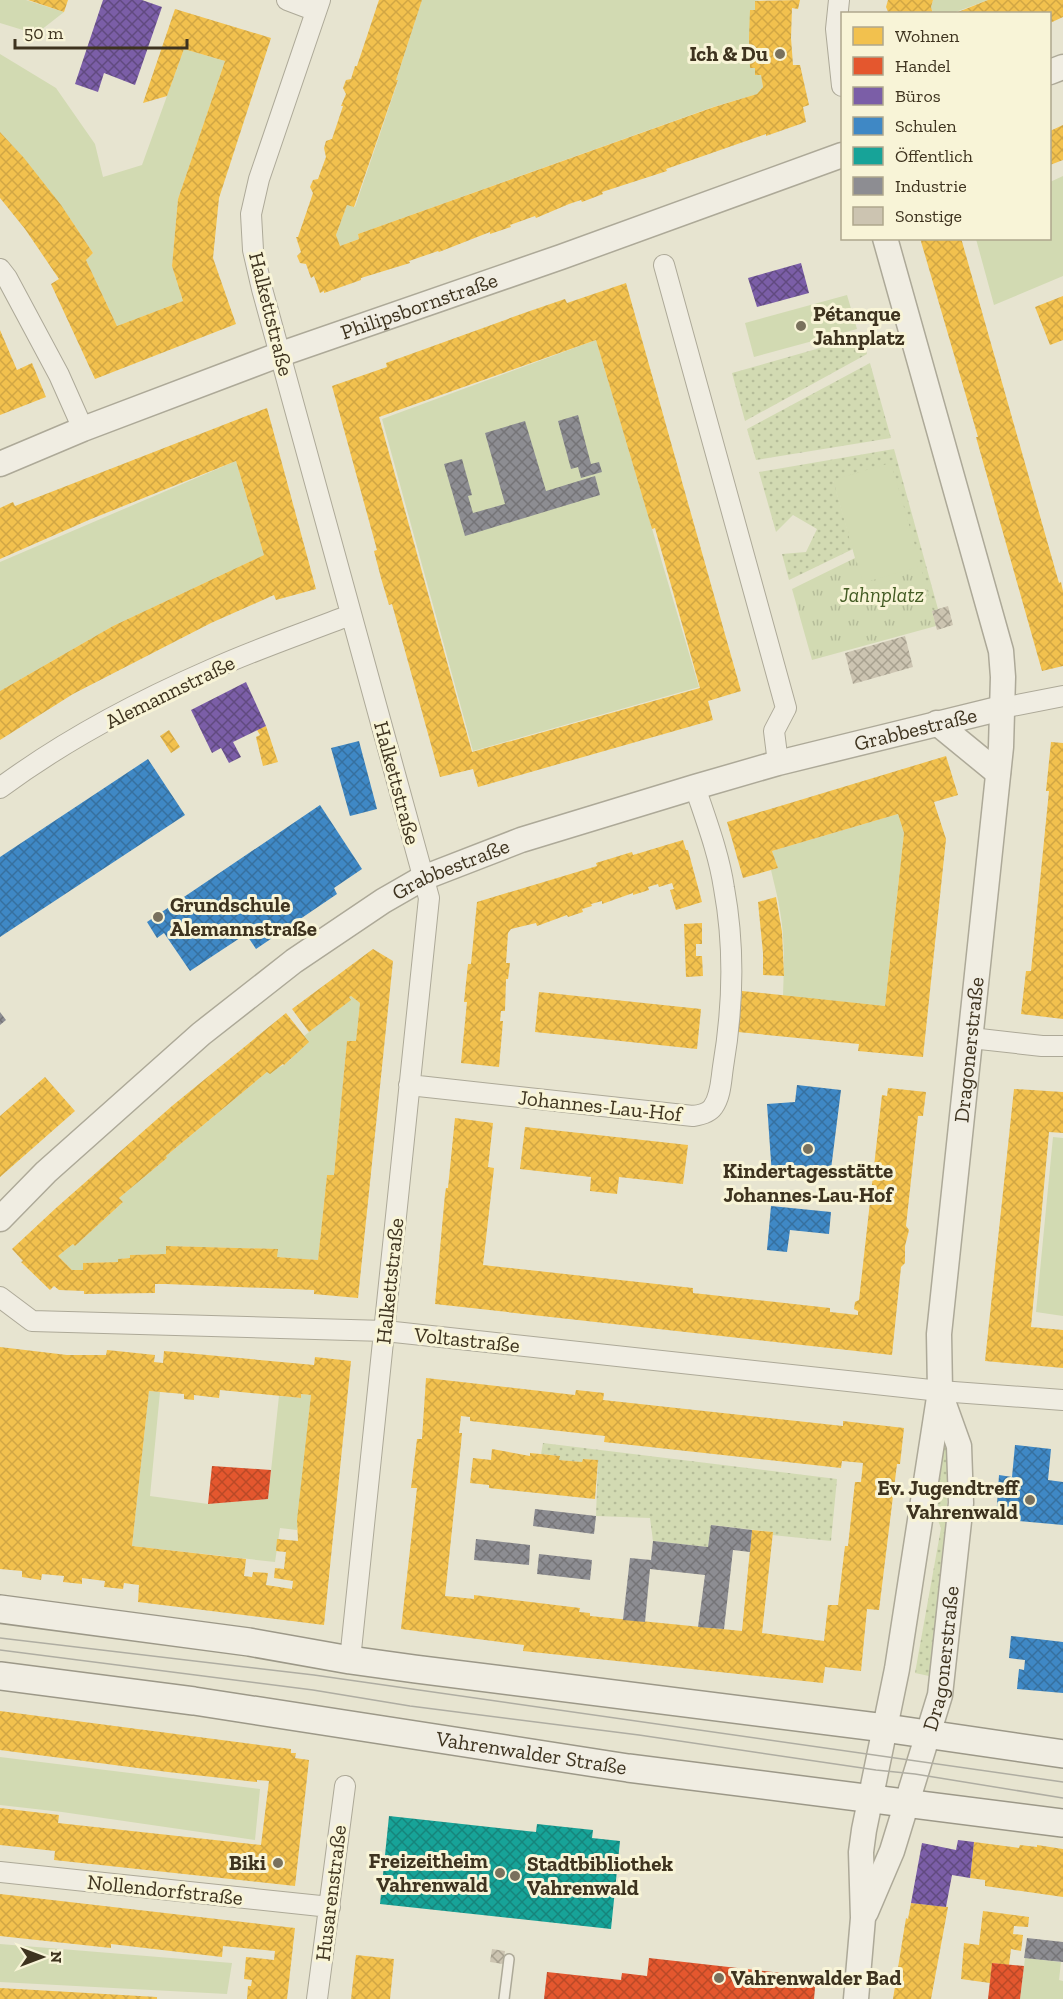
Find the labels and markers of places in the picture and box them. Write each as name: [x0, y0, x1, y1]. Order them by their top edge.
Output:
place label: Ich & Du: [689, 41, 768, 66]
marker: Ich & Du: [773, 47, 787, 61]
place label: Pétanque Jahnplatz: [813, 301, 905, 350]
marker: Pétanque Jahnplatz: [794, 319, 808, 333]
place label: Grundschule Alemannstraße: [170, 892, 317, 941]
marker: Grundschule Alemannstraße: [151, 910, 165, 924]
marker: Kindertagesstätte Johannes-Lau-Hof: [801, 1142, 815, 1156]
place label: Kindertagesstätte Johannes-Lau-Hof: [723, 1158, 894, 1207]
place label: Ev. Jugendtreff Vahrenwald: [877, 1475, 1020, 1524]
marker: Ev. Jugendtreff Vahrenwald: [1023, 1493, 1037, 1507]
place label: Freizeitheim Vahrenwald: [369, 1848, 489, 1897]
place label: Biki: [229, 1850, 266, 1875]
place label: Stadtbibliothek Vahrenwald: [527, 1851, 673, 1900]
marker: Biki: [271, 1856, 285, 1870]
marker: Freizeitheim Vahrenwald: [493, 1866, 507, 1880]
marker: Stadtbibliothek Vahrenwald: [508, 1869, 522, 1883]
place label: Vahrenwalder Bad: [731, 1965, 901, 1990]
marker: Vahrenwalder Bad: [712, 1971, 726, 1985]

